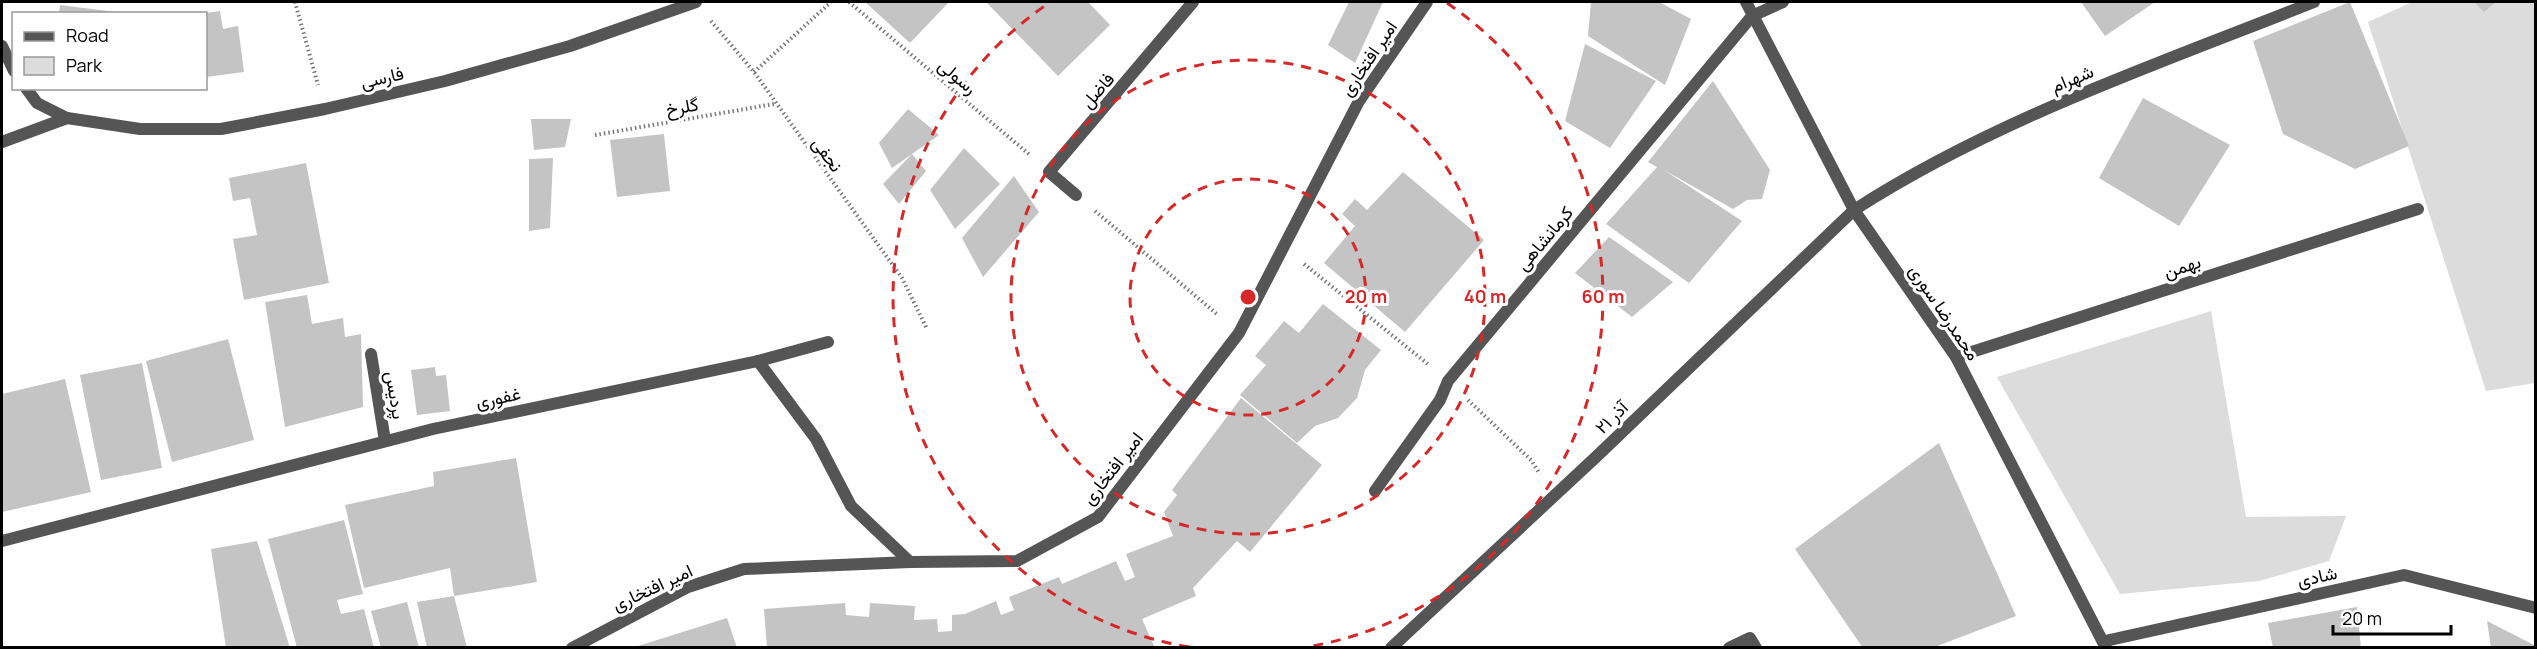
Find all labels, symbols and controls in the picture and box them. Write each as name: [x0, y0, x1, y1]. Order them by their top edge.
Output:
legend: [12, 12, 207, 90]
street label: امیر افتخاری: [1334, 16, 1402, 100]
text: Road: [66, 23, 109, 47]
text: Park: [66, 53, 103, 77]
street label: رسولی: [933, 53, 983, 99]
street label: شهرام: [2047, 59, 2097, 98]
street label: فارسی: [358, 60, 406, 94]
street label: فاضل: [1075, 67, 1119, 113]
street label: گلرخ: [664, 91, 700, 122]
street label: نجفی: [807, 132, 849, 176]
street label: کرمانشاهی: [1510, 201, 1578, 275]
street label: بهمن: [2160, 249, 2204, 283]
street label: محمدرضا سوری: [1904, 259, 1986, 365]
text: 20 m: [1345, 284, 1387, 308]
text: 40 m: [1464, 284, 1506, 308]
text: 60 m: [1582, 284, 1624, 308]
centre of rings: [1238, 287, 1258, 307]
street label: پردیس: [379, 369, 412, 421]
street label: غفوری: [473, 381, 523, 413]
street label: ۲۱ آذر: [1589, 394, 1634, 439]
street label: امیر افتخاری: [1076, 427, 1148, 509]
street label: امیر افتخاری: [608, 558, 696, 616]
street label: شادی: [2295, 560, 2339, 592]
scale bar: [2333, 598, 2452, 636]
text: 20 m: [2342, 606, 2382, 630]

